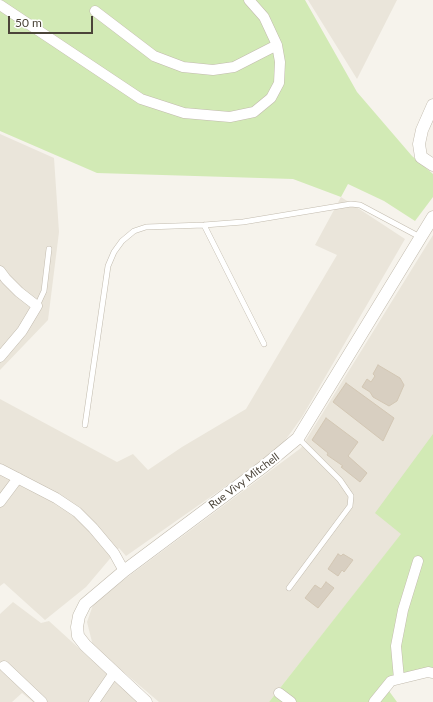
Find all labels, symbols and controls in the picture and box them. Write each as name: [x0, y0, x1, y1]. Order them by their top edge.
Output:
scale bar: [10, 8, 95, 34]
text: 50 m: [15, 15, 42, 30]
street label: Rue Vivy Mitchell: [206, 450, 282, 512]

